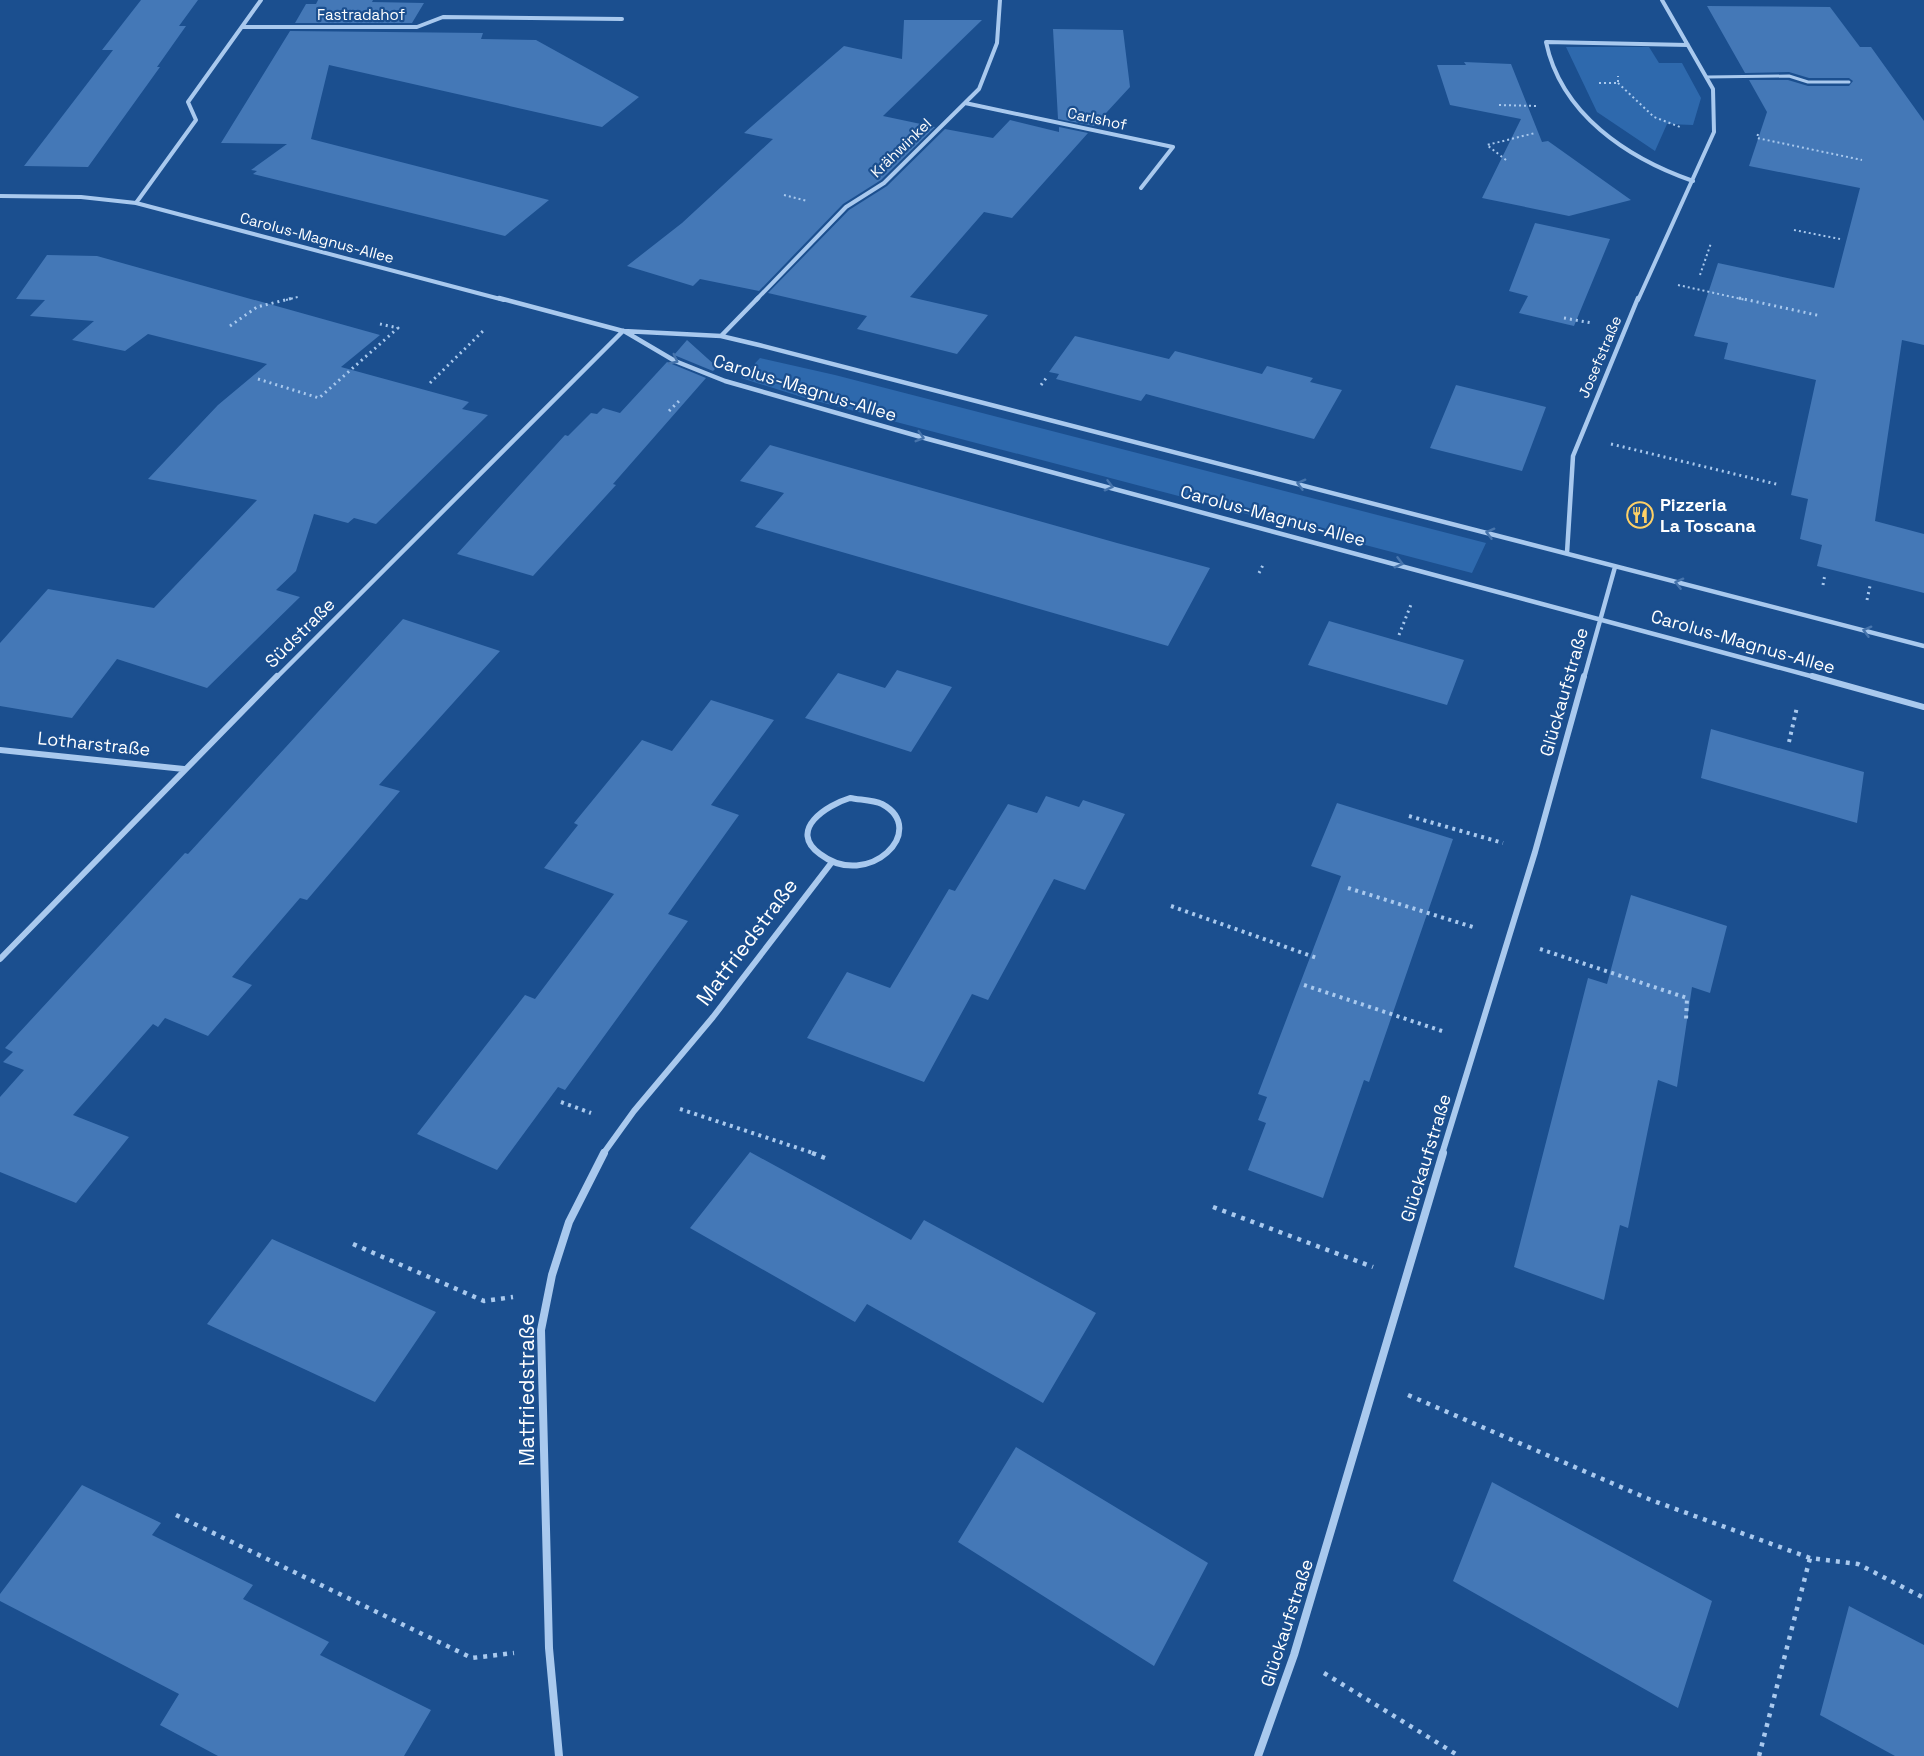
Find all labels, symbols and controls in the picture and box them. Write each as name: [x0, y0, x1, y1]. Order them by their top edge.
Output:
street label: Fastradahof: [317, 5, 405, 24]
street label: Carlshof: [1066, 103, 1129, 134]
street label: Krähwinkel: [866, 114, 935, 181]
street label: Carolus-Magnus-Allee: [238, 208, 396, 267]
street label: Josefstraße: [1574, 313, 1625, 401]
street label: Carolus-Magnus-Allee: [711, 349, 900, 426]
one-way arrow: [668, 352, 679, 364]
one-way arrow: [915, 429, 925, 442]
one-way arrow: [1104, 479, 1114, 492]
one-way arrow: [1296, 479, 1306, 492]
street label: Carolus-Magnus-Allee: [1178, 480, 1368, 551]
place label: Pizzeria La Toscana: [1660, 493, 1757, 537]
restaurant icon: Pizzeria La Toscana: [1625, 500, 1655, 530]
one-way arrow: [1485, 528, 1495, 541]
one-way arrow: [1394, 556, 1404, 569]
one-way arrow: [1674, 577, 1684, 590]
street label: Südstraße: [260, 593, 340, 673]
street label: Carolus-Magnus-Allee: [1648, 604, 1838, 679]
street label: Glückaufstraße: [1534, 625, 1593, 759]
one-way arrow: [1863, 626, 1873, 639]
street label: Lotharstraße: [37, 726, 152, 761]
street label: Matfriedstraße: [690, 873, 803, 1011]
street label: Glückaufstraße: [1395, 1091, 1456, 1225]
street label: Matfriedstraße: [513, 1314, 540, 1466]
street label: Glückaufstraße: [1255, 1556, 1318, 1690]

